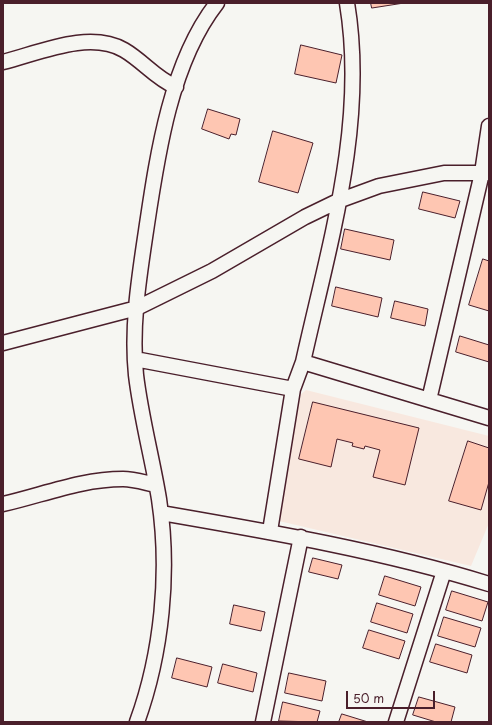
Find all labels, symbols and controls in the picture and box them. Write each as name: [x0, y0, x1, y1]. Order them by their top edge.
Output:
scale bar: [348, 683, 437, 709]
text: 50 m: [353, 689, 384, 707]

